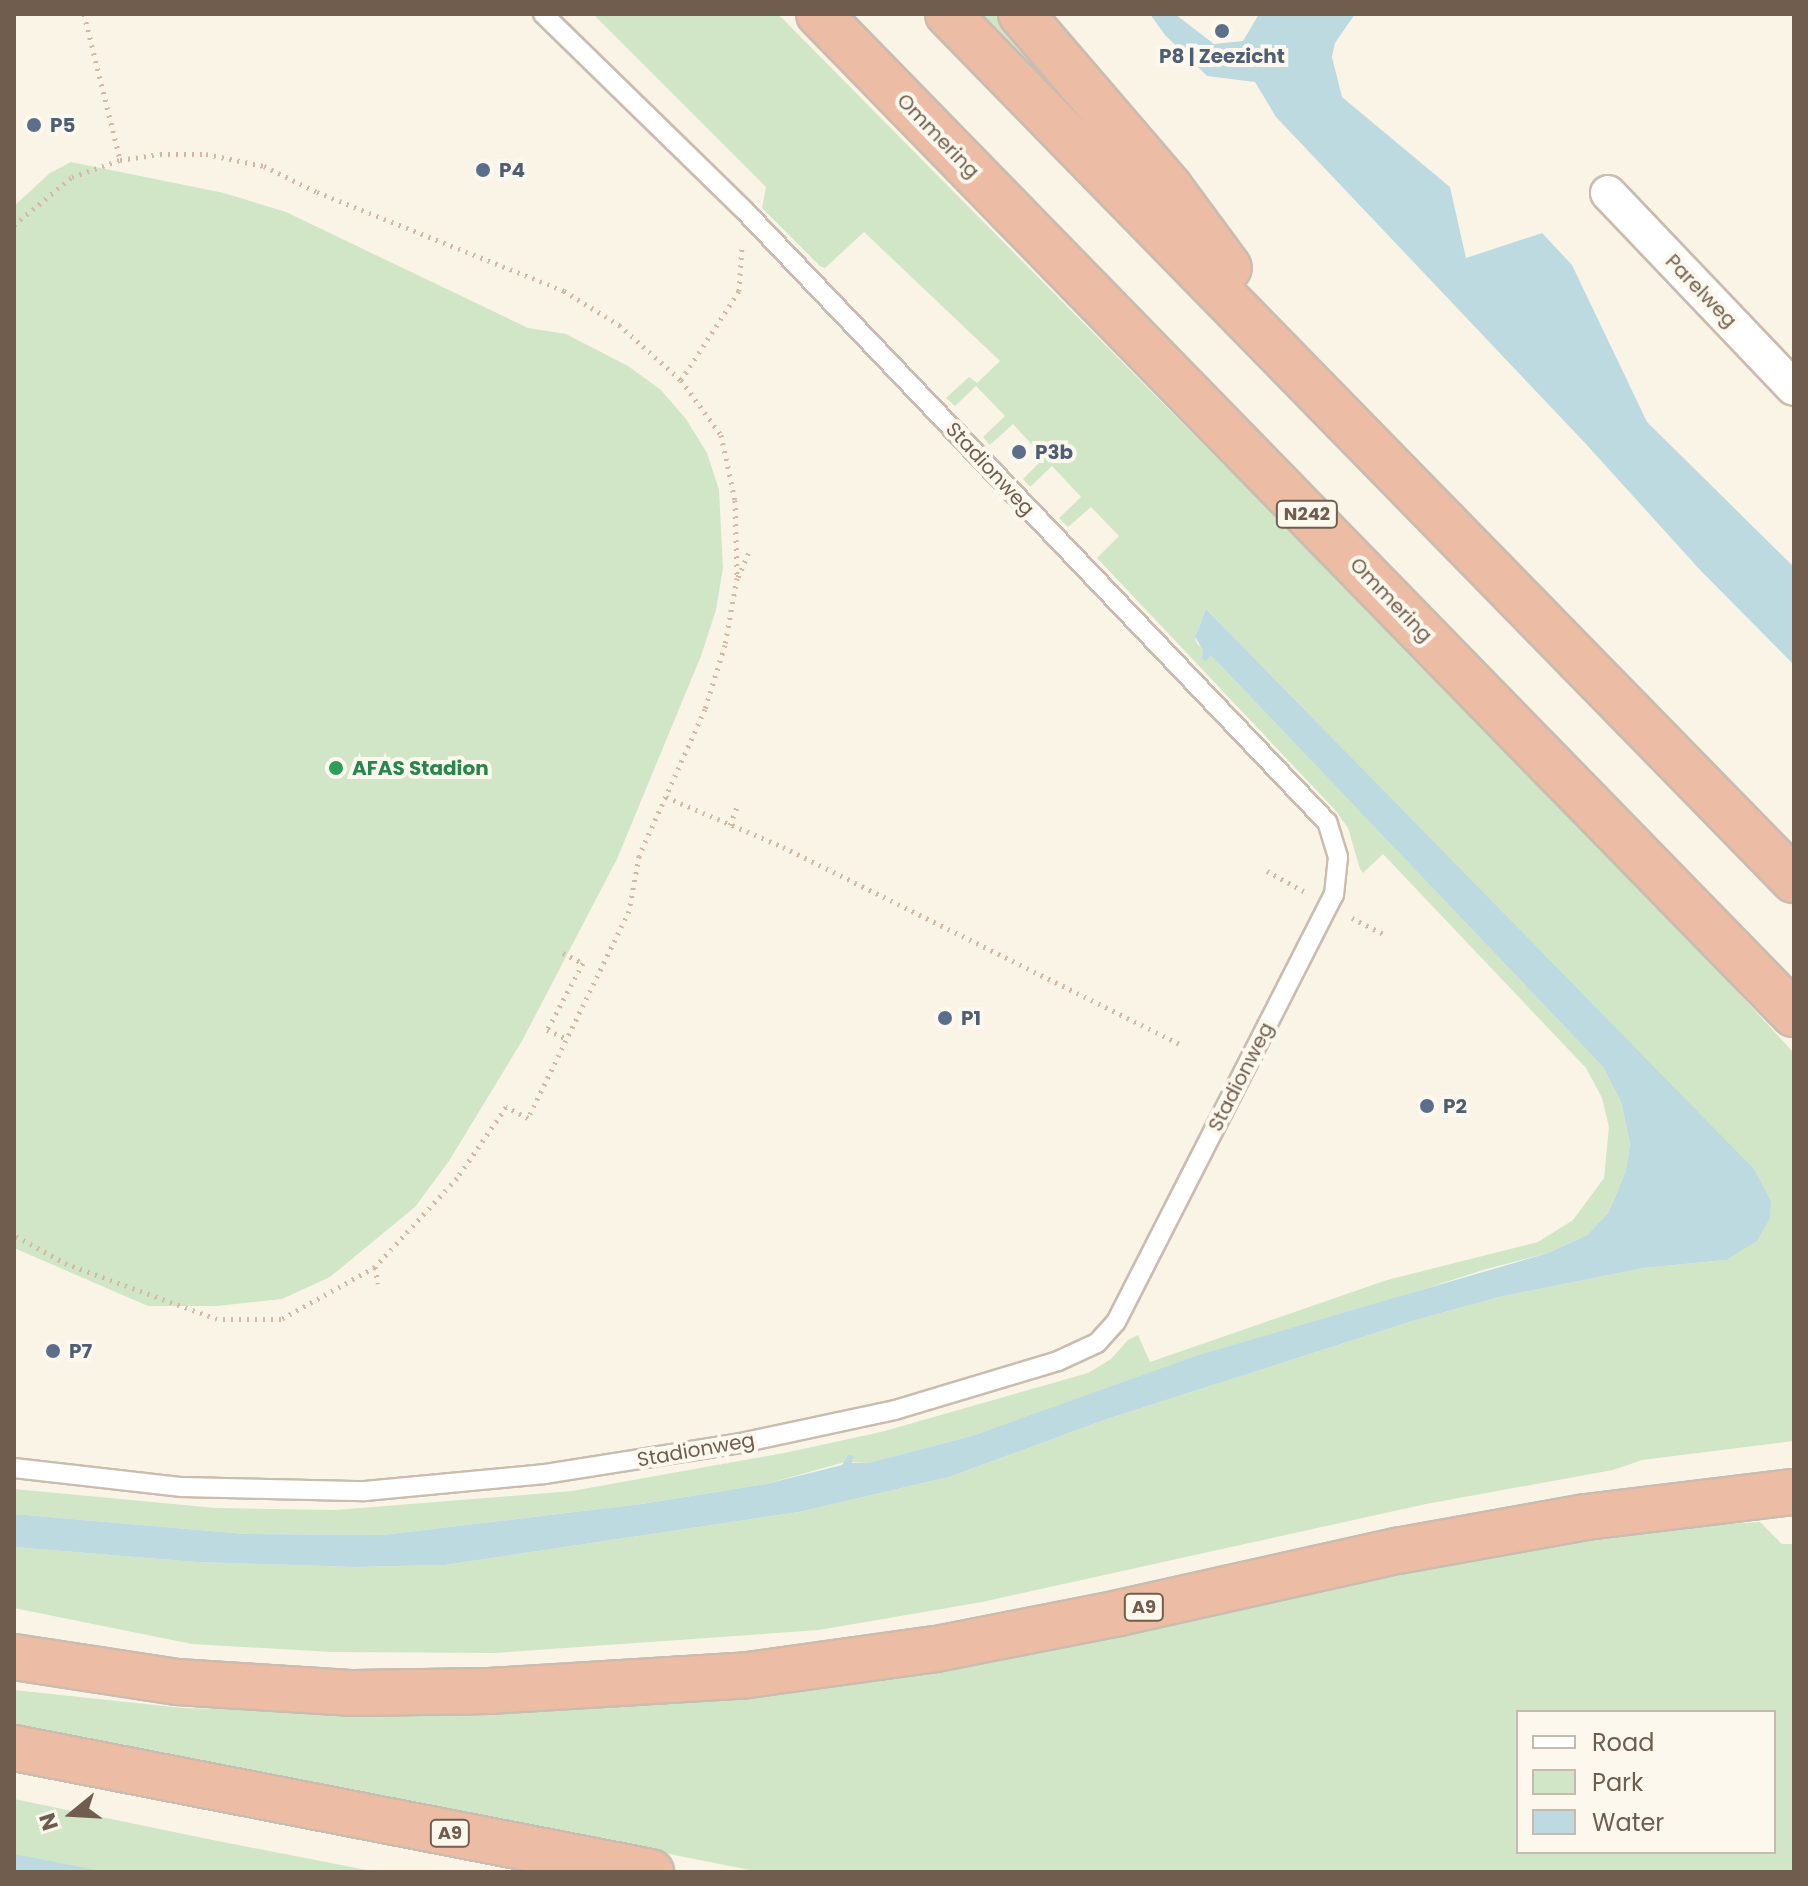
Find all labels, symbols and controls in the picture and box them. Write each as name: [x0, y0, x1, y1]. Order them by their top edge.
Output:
marker: P8 | Zeezicht: [1213, 22, 1231, 40]
place label: P8 | Zeezicht: [1159, 44, 1285, 68]
street label: Ommering: [892, 89, 984, 183]
place label: P5: [50, 113, 75, 137]
marker: P5: [25, 116, 43, 134]
place label: P4: [499, 158, 525, 182]
marker: P4: [474, 161, 492, 179]
street label: Parelweg: [1660, 250, 1742, 332]
street label: Stadionweg: [941, 417, 1039, 521]
place label: P3b: [1035, 440, 1073, 464]
marker: P3b: [1010, 443, 1028, 461]
road number: N242: [1275, 500, 1339, 528]
street label: Ommering: [1345, 553, 1437, 647]
place label: AFAS Stadion: [352, 756, 489, 780]
marker: AFAS Stadion: [327, 759, 345, 777]
place label: P1: [961, 1006, 981, 1030]
marker: P1: [936, 1009, 954, 1027]
street label: Stadionweg: [1203, 1019, 1279, 1135]
place label: P2: [1443, 1094, 1467, 1118]
marker: P2: [1418, 1097, 1436, 1115]
place label: P7: [69, 1339, 92, 1363]
marker: P7: [44, 1342, 62, 1360]
street label: Stadionweg: [635, 1428, 757, 1472]
road number: A9: [1122, 1593, 1166, 1621]
legend: [1516, 1710, 1776, 1854]
text: Road: [1592, 1726, 1654, 1759]
text: Park: [1592, 1766, 1643, 1799]
north arrow: [32, 1774, 112, 1854]
text: Water: [1592, 1806, 1664, 1839]
text: N: [31, 1809, 66, 1834]
road number: A9: [428, 1819, 472, 1847]

